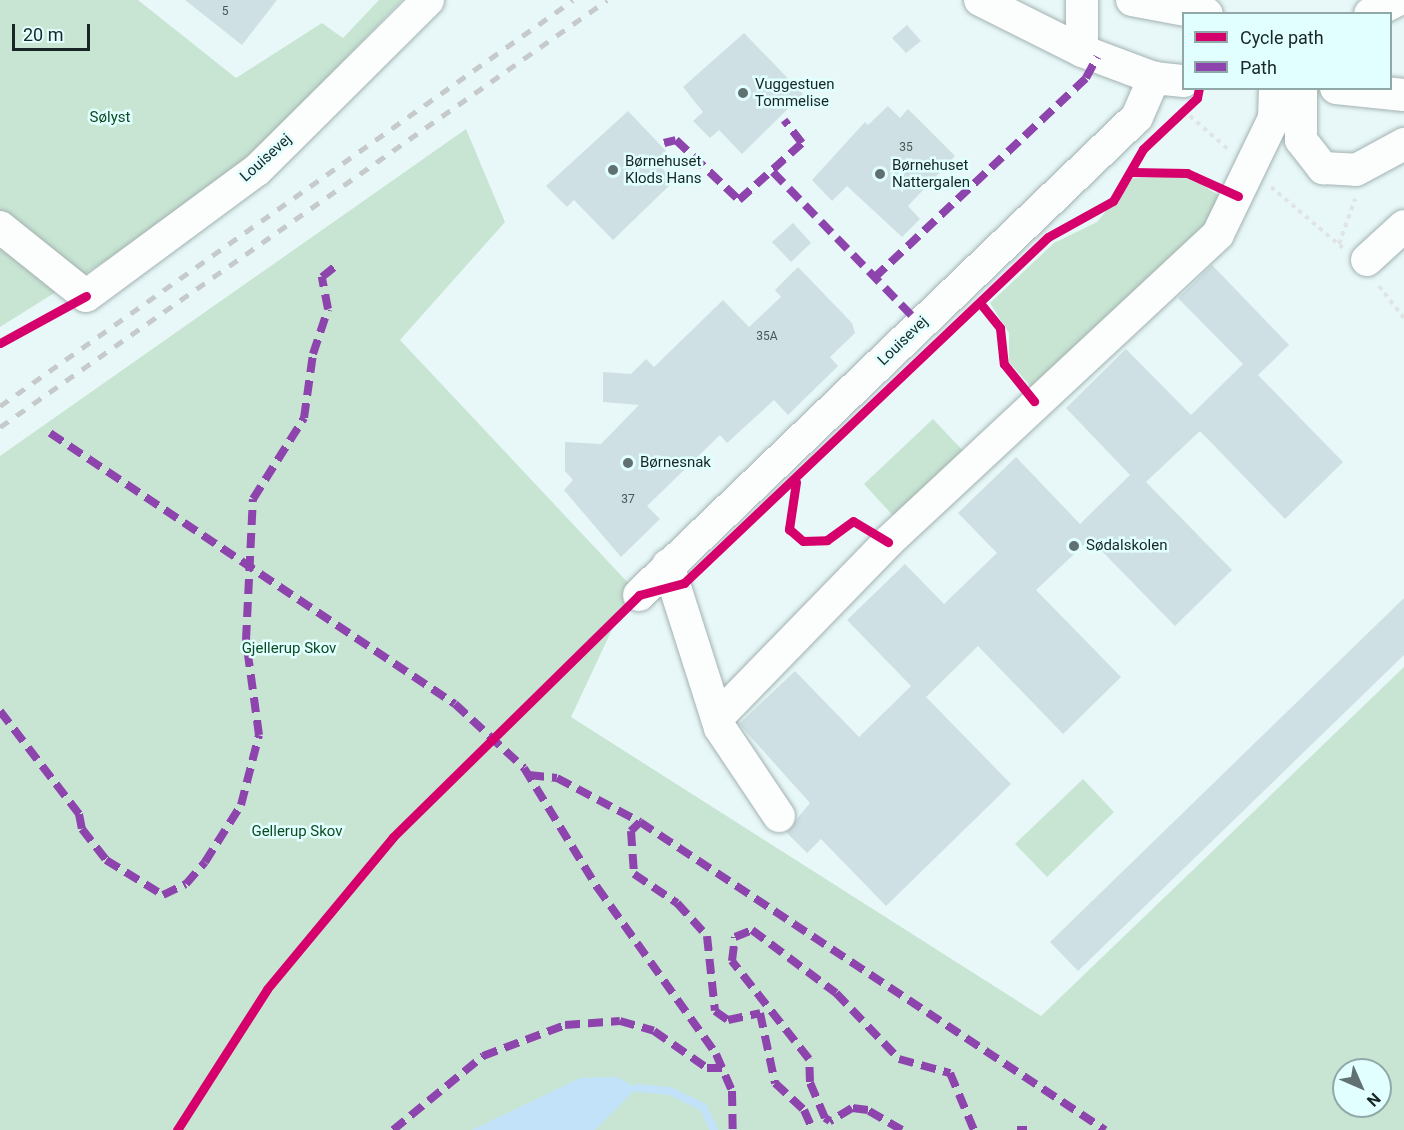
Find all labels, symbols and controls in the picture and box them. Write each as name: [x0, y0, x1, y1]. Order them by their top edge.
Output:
house number: 5: [222, 5, 228, 19]
scale bar: [15, 12, 93, 50]
legend: [1182, 12, 1392, 90]
text: 20 m: [23, 24, 63, 45]
text: Cycle path: [1240, 27, 1324, 48]
text: Path: [1240, 57, 1277, 78]
place label: Vuggestuen Tommelise: [755, 75, 835, 110]
marker: Vuggestuen Tommelise: [736, 86, 750, 100]
park label: Sølyst: [90, 109, 130, 127]
street label: Louisevej: [237, 130, 295, 186]
house number: 35: [899, 141, 913, 155]
place label: Børnehuset Klods Hans: [625, 152, 701, 187]
place label: Børnehuset Nattergalen: [892, 156, 970, 191]
marker: Børnehuset Klods Hans: [606, 163, 620, 177]
marker: Børnehuset Nattergalen: [873, 167, 887, 181]
street label: Louisevej: [874, 313, 932, 369]
house number: 35A: [756, 330, 778, 344]
place label: Børnesnak: [640, 454, 711, 472]
marker: Børnesnak: [621, 456, 635, 470]
house number: 37: [621, 493, 635, 507]
place label: Sødalskolen: [1086, 537, 1167, 555]
marker: Sødalskolen: [1067, 539, 1081, 553]
park label: Gjellerup Skov: [242, 640, 336, 658]
park label: Gellerup Skov: [251, 823, 343, 841]
north arrow: [1332, 1058, 1392, 1118]
text: N: [1363, 1089, 1384, 1110]

